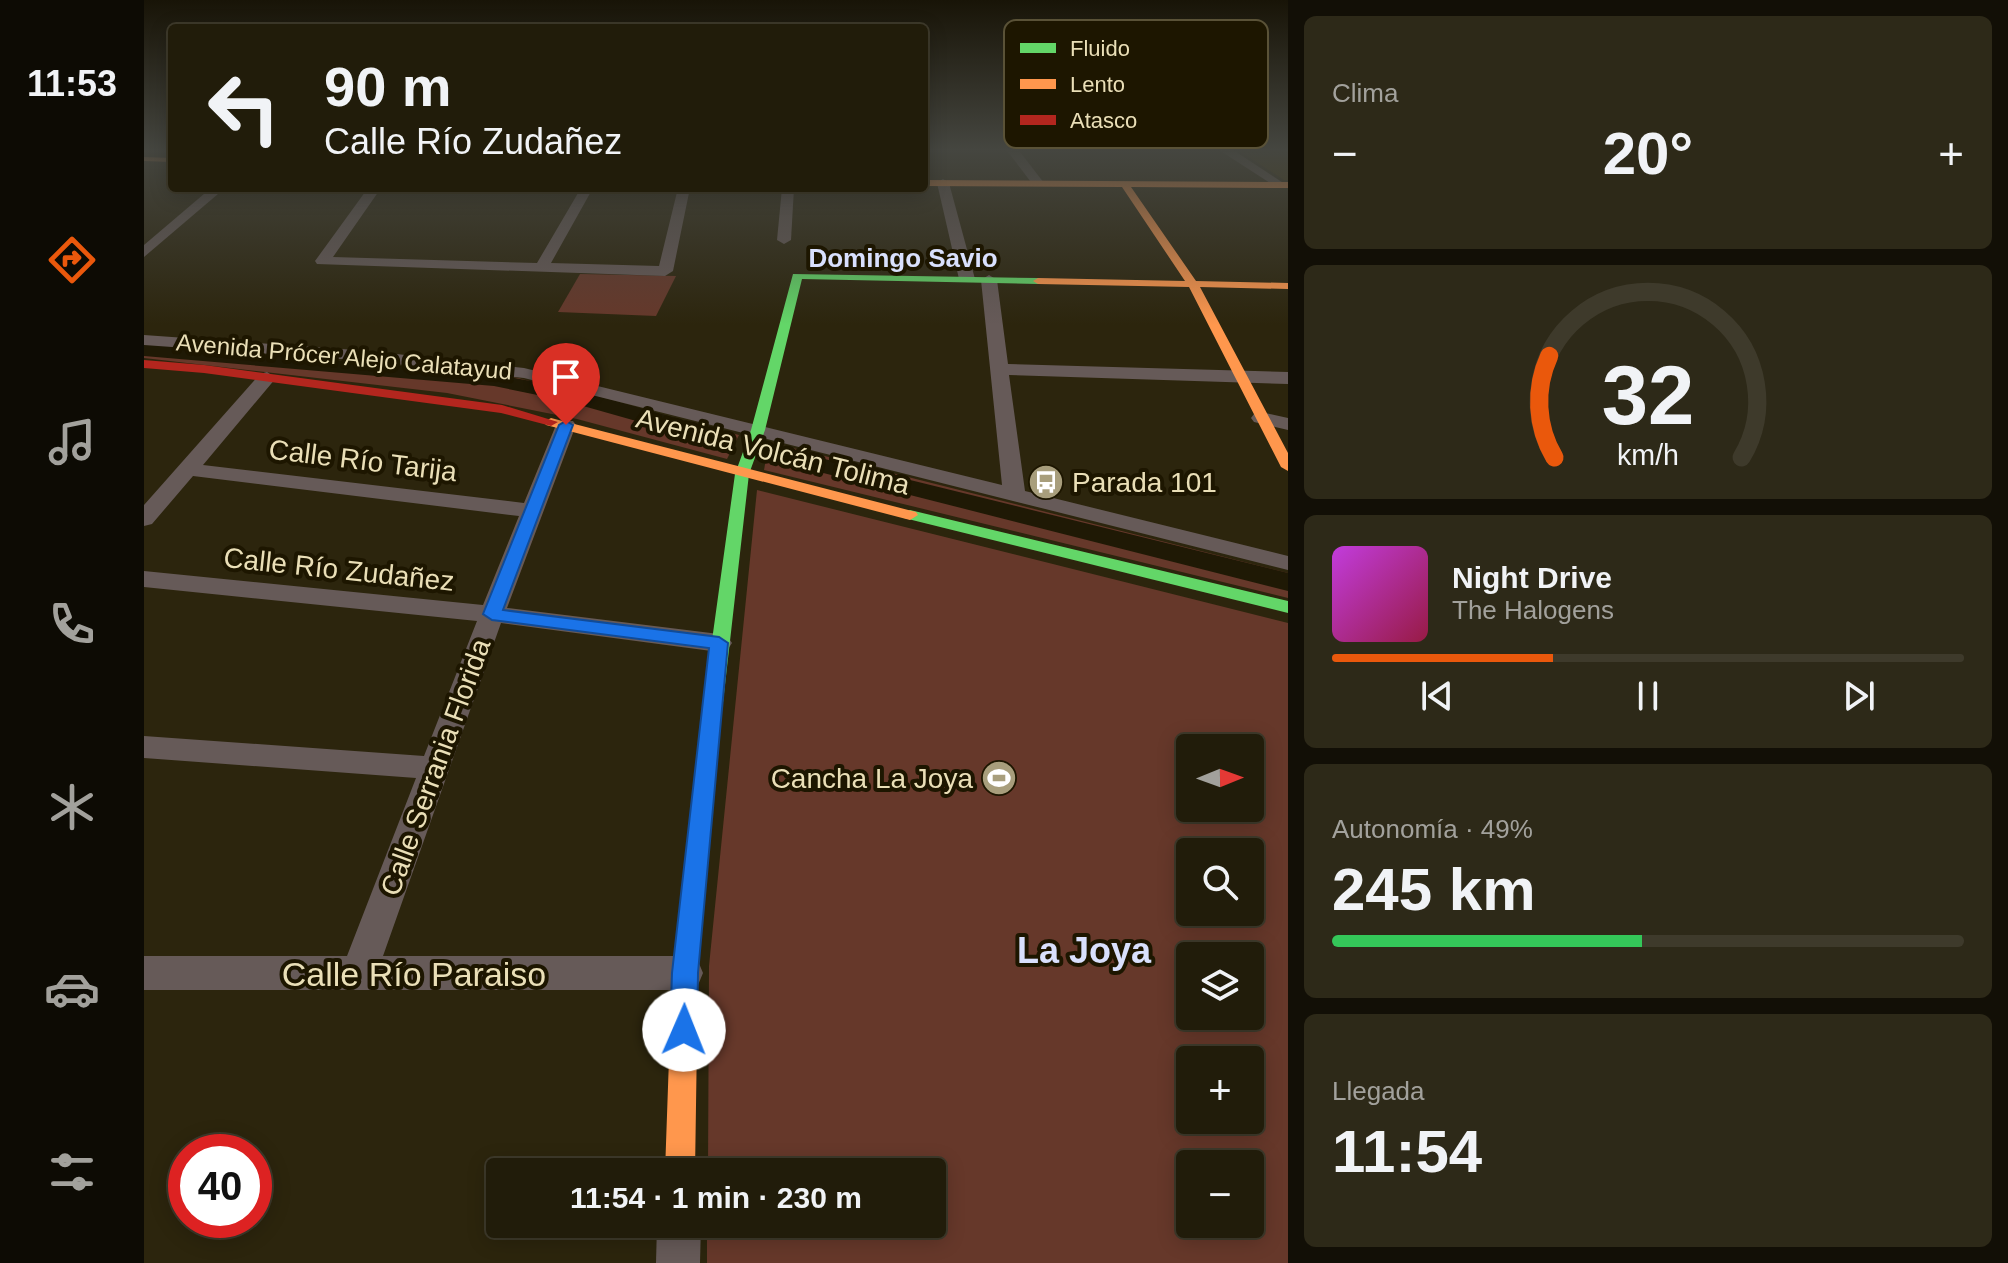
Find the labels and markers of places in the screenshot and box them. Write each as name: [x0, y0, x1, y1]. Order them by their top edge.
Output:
pin: [532, 343, 600, 425]
bus stop icon: Parada 101: [1027, 463, 1065, 501]
place label: Parada 101: [1072, 467, 1217, 498]
sports icon: Cancha La Joya: [980, 759, 1018, 797]
place label: Cancha La Joya: [771, 763, 973, 794]

